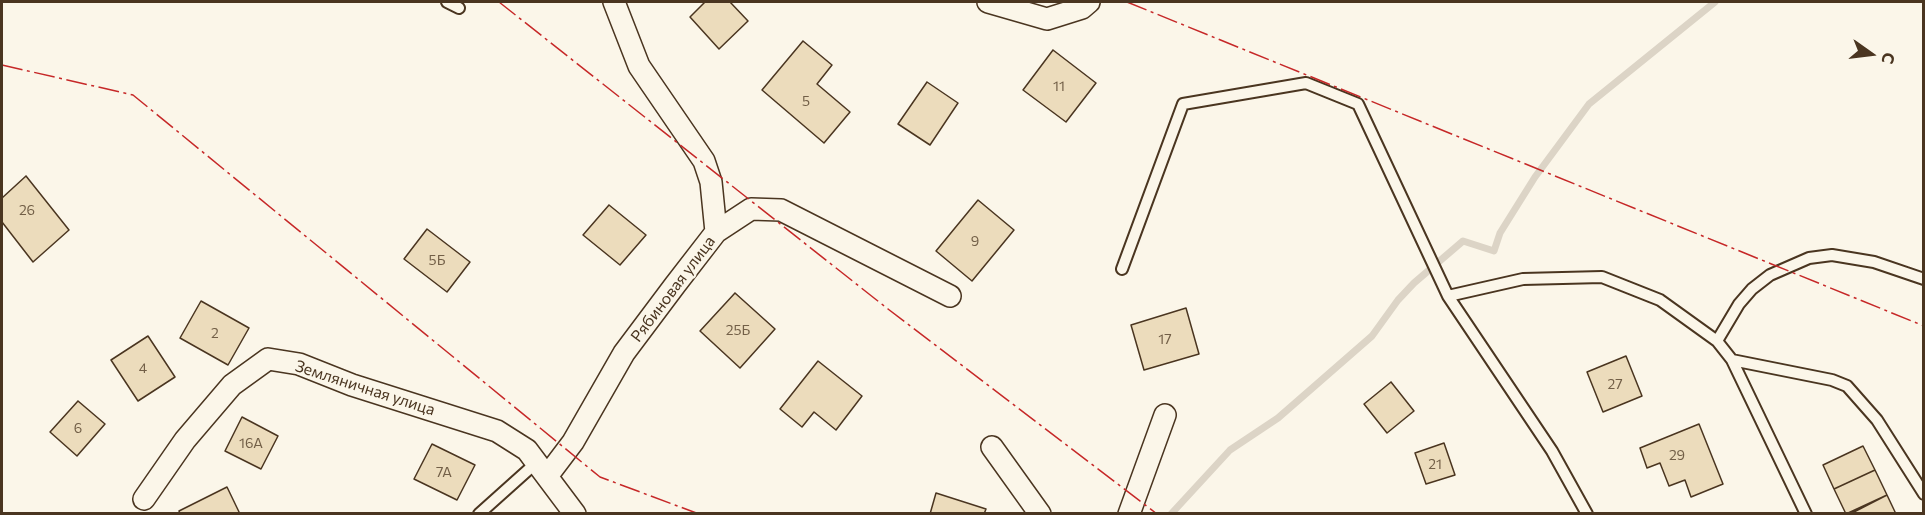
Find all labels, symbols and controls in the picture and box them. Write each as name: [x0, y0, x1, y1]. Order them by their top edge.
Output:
north arrow: [1841, 24, 1901, 84]
text: С: [1878, 51, 1899, 66]
house number: 11: [1053, 78, 1065, 94]
house number: 5: [802, 93, 810, 109]
house number: 26: [19, 202, 35, 218]
street label: Рябиновая улица: [627, 232, 719, 346]
house number: 9: [971, 233, 979, 249]
house number: 5Б: [429, 252, 445, 268]
house number: 25Б: [726, 322, 750, 338]
house number: 2: [211, 325, 219, 341]
house number: 17: [1158, 331, 1172, 347]
street label: Земляничная улица: [293, 356, 437, 420]
house number: 4: [139, 360, 147, 376]
house number: 27: [1607, 376, 1623, 392]
house number: 6: [74, 420, 82, 436]
house number: 16А: [239, 435, 263, 451]
house number: 29: [1669, 447, 1685, 463]
house number: 21: [1428, 456, 1442, 472]
house number: 7А: [436, 464, 452, 480]

